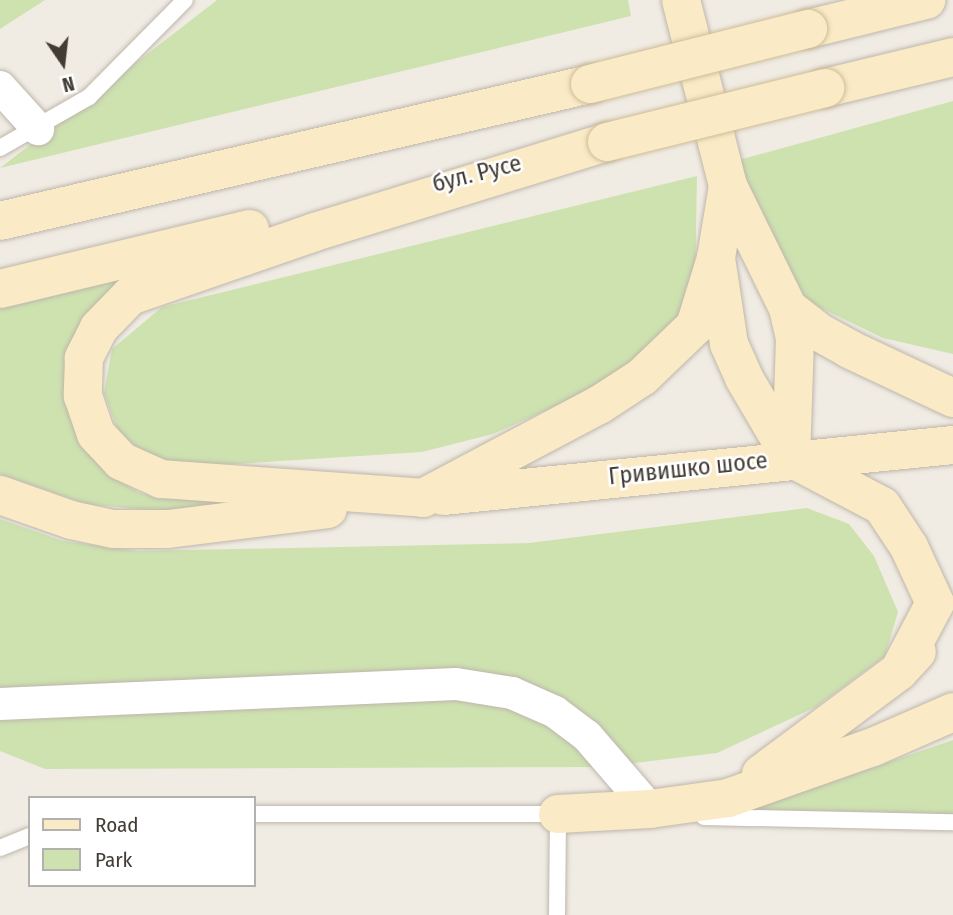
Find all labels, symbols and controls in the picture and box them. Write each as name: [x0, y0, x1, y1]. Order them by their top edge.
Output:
north arrow: [28, 28, 98, 98]
text: N: [60, 71, 77, 96]
street label: бул. Русе: [430, 149, 524, 199]
street label: Гривишко шосе: [607, 446, 769, 492]
legend: [28, 796, 256, 887]
text: Road: [95, 812, 139, 838]
text: Park: [95, 847, 132, 873]

